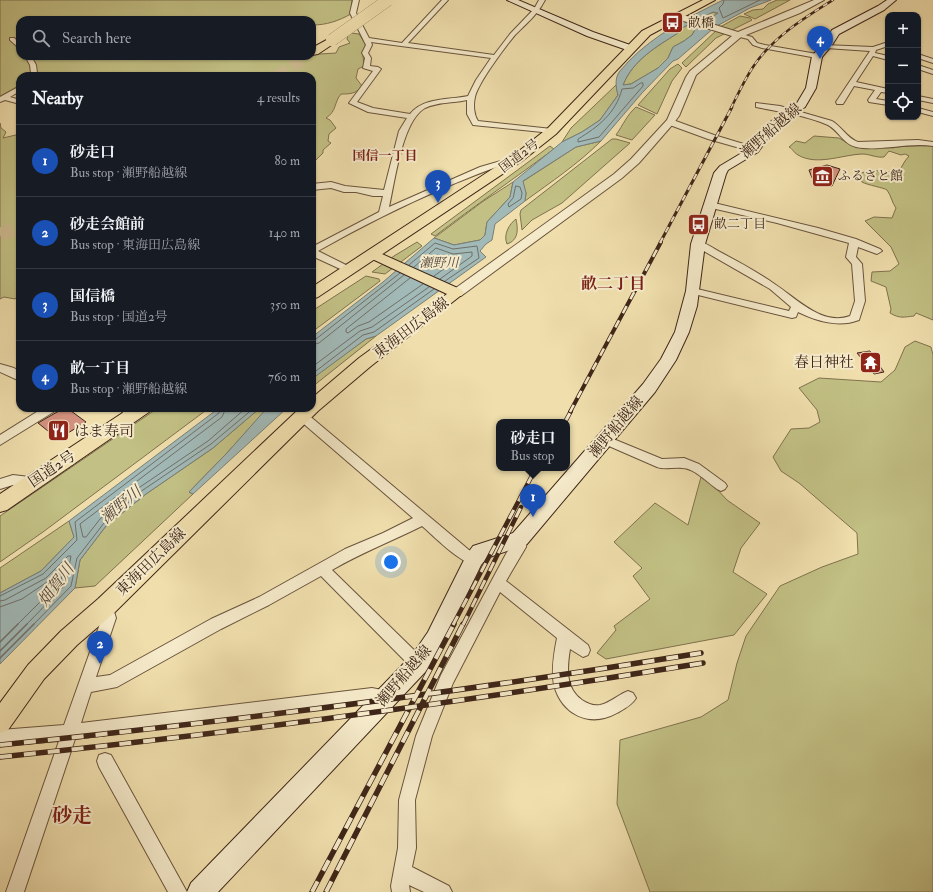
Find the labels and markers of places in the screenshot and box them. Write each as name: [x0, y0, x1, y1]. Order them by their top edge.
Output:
bus stop icon: 畝橋: [660, 10, 686, 36]
place label: 畝橋: [688, 15, 714, 31]
pin: 4: [807, 26, 833, 59]
museum icon: ふるさと館: [810, 163, 836, 189]
place label: ふるさと館: [838, 168, 903, 184]
pin: 3: [425, 170, 451, 203]
bus stop icon: 畝二丁目: [686, 211, 712, 237]
place label: 畝二丁目: [714, 216, 766, 232]
temple icon: 春日神社: [857, 349, 883, 375]
place label: 春日神社: [794, 353, 854, 372]
restaurant icon: はま寿司: [46, 418, 72, 444]
place label: はま寿司: [74, 422, 134, 441]
pin: 1: [520, 484, 546, 517]
pin: 2: [87, 631, 113, 664]

